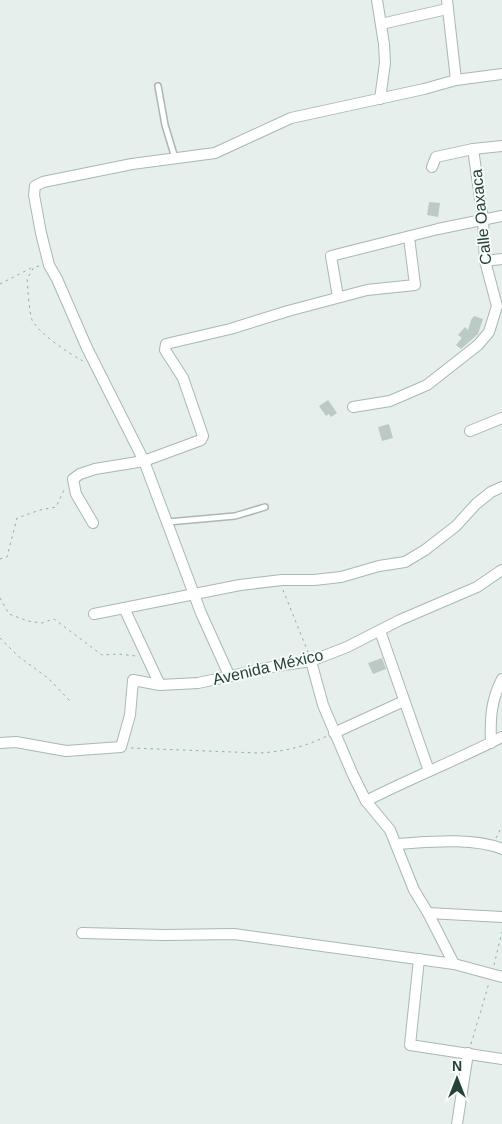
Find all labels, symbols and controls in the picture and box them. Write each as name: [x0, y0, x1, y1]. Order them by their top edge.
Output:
street label: Calle Oaxaca: [468, 168, 494, 266]
street label: Avenida México: [211, 646, 325, 688]
north arrow: [432, 1054, 482, 1104]
text: N: [452, 1058, 462, 1074]

